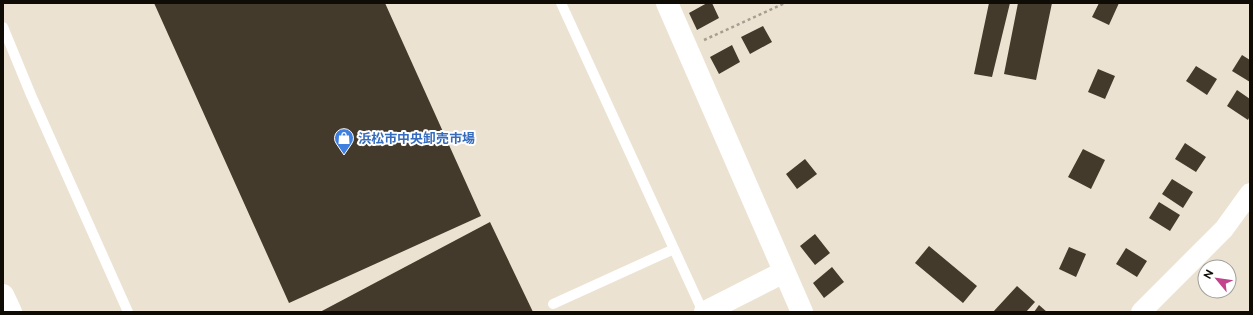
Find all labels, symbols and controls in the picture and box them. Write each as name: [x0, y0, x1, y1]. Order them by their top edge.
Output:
shop icon: 浜松市中央卸売市場: [333, 127, 355, 155]
place label: 浜松市中央卸売市場: [358, 131, 475, 146]
north arrow: [1197, 259, 1237, 299]
text: N: [1201, 268, 1216, 281]

